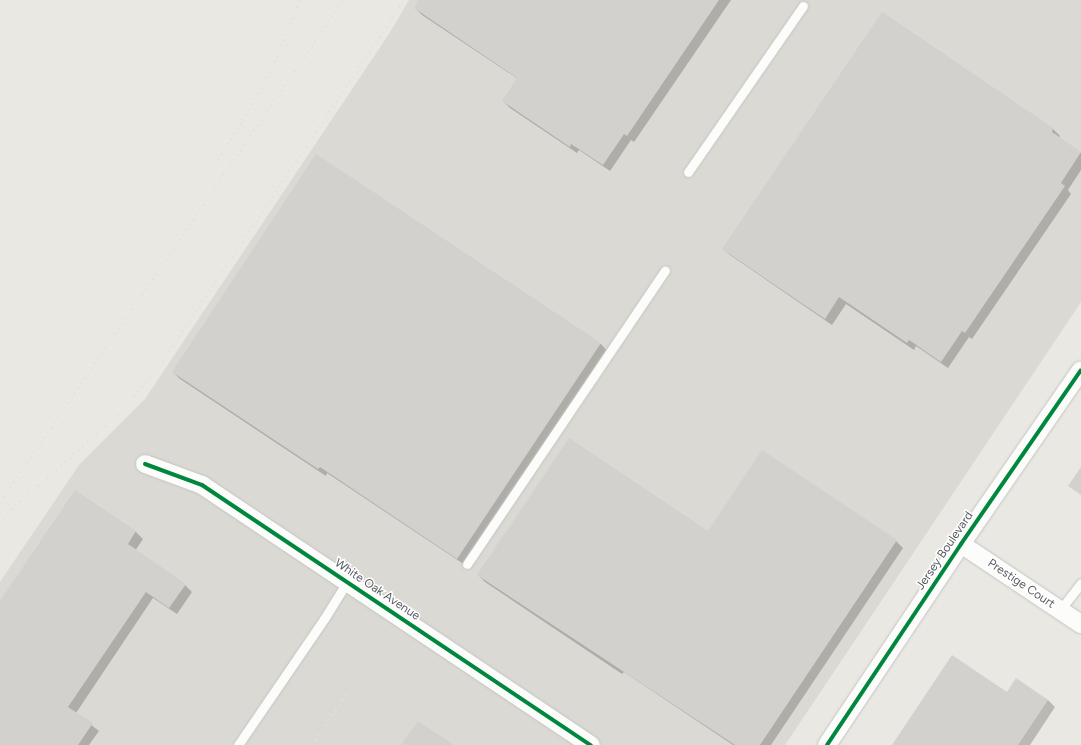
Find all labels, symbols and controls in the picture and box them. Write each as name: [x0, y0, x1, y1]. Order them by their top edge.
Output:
street label: Jersey Boulevard: [913, 509, 977, 593]
street label: White Oak Avenue: [332, 556, 422, 624]
street label: Prestige Court: [985, 556, 1057, 612]

